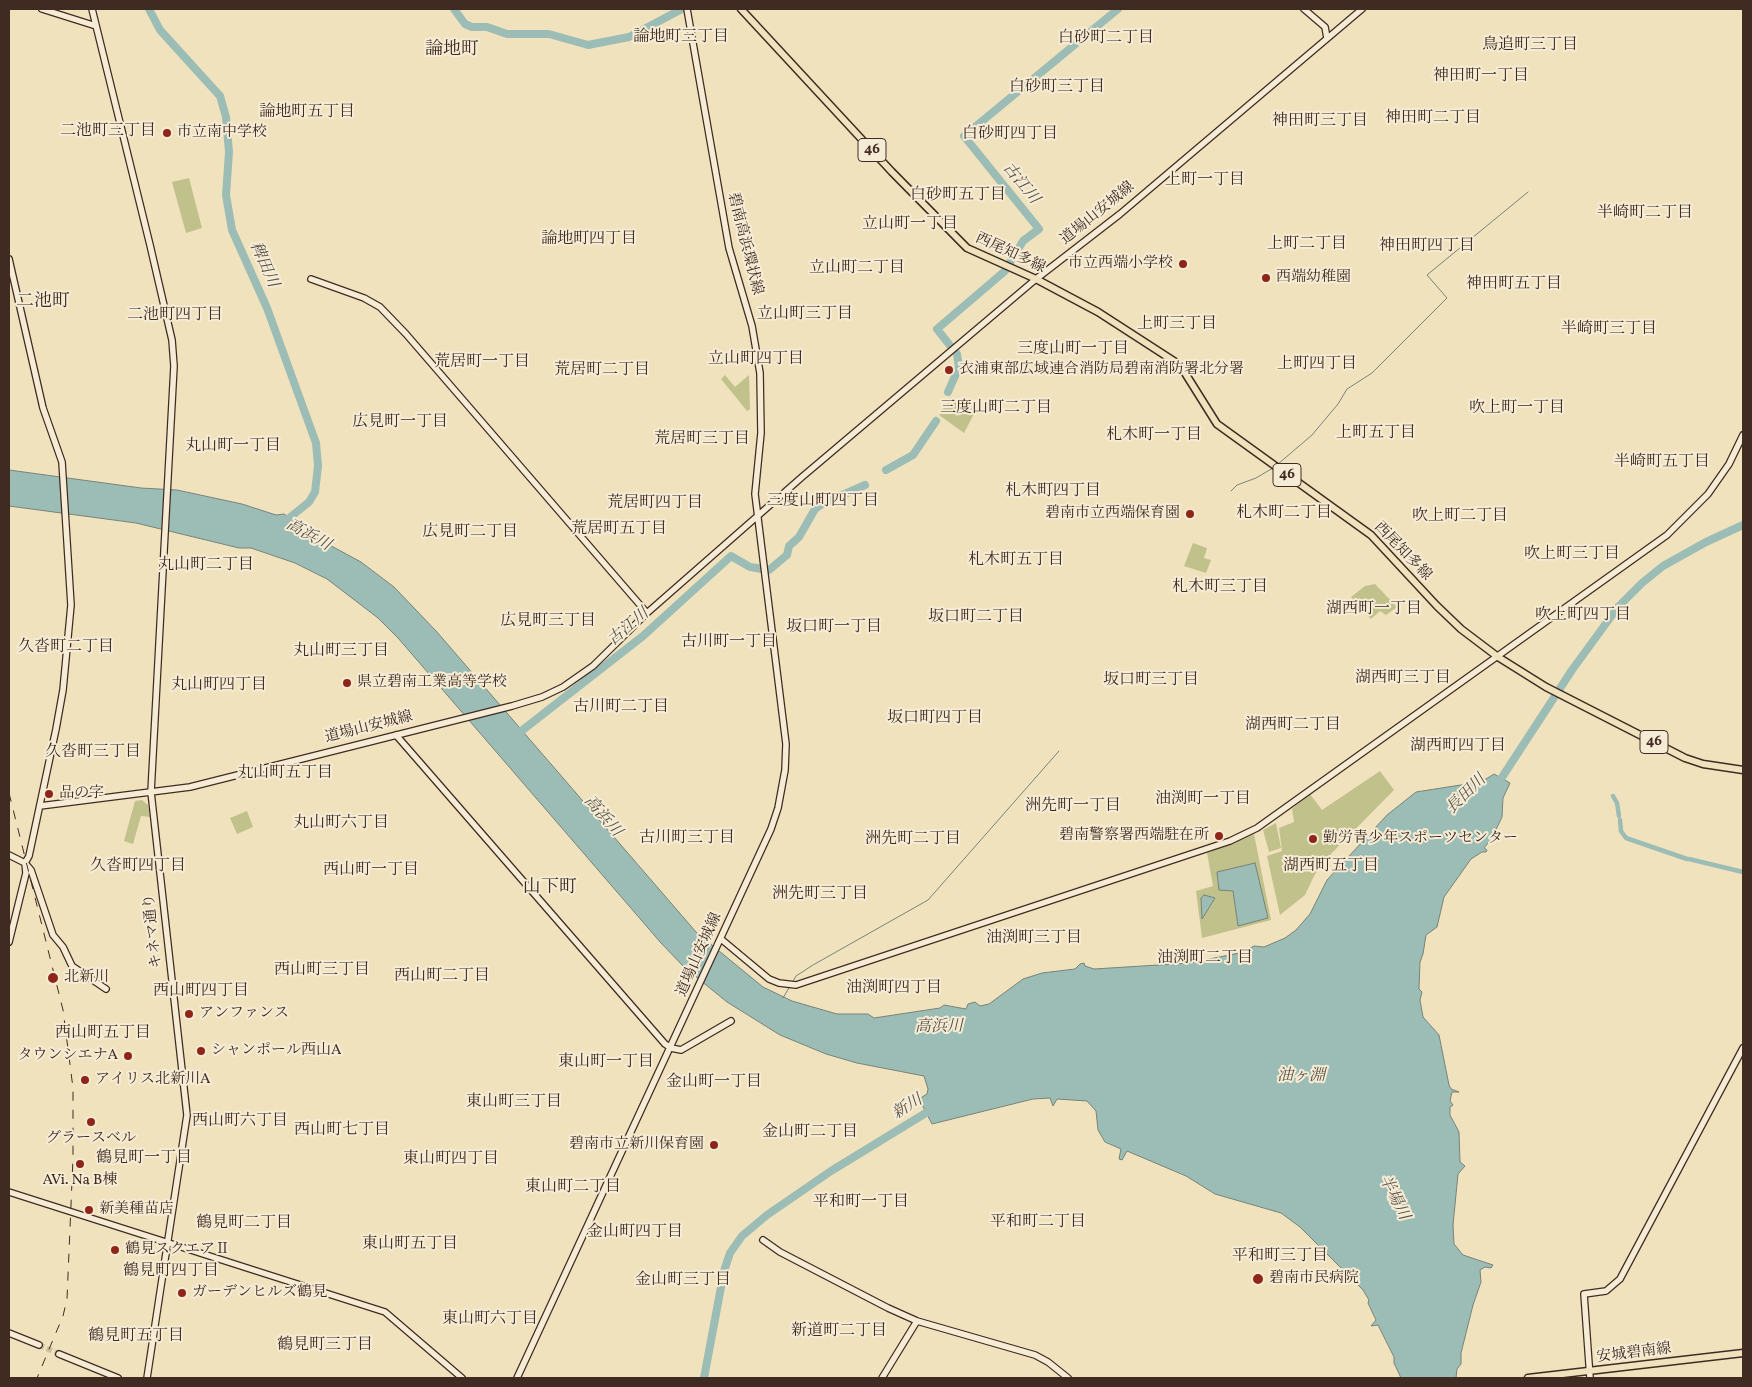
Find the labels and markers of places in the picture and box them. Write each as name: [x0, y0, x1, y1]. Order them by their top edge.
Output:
place label: 市立南中学校: [177, 124, 267, 142]
marker: 市立南中学校: [161, 127, 173, 139]
place label: 市立西端小学校: [1068, 255, 1173, 273]
marker: 市立西端小学校: [1177, 258, 1189, 270]
place label: 西端幼稚園: [1276, 269, 1351, 287]
marker: 西端幼稚園: [1260, 272, 1272, 284]
place label: 衣浦東部広域連合消防局碧南消防署北分署: [959, 361, 1244, 379]
marker: 衣浦東部広域連合消防局碧南消防署北分署: [943, 364, 955, 376]
place label: 碧南市立西端保育園: [1045, 505, 1180, 523]
marker: 碧南市立西端保育園: [1184, 508, 1196, 520]
place label: 県立碧南工業高等学校: [357, 674, 507, 692]
marker: 県立碧南工業高等学校: [341, 677, 353, 689]
place label: 品の字: [59, 785, 104, 803]
marker: 品の字: [43, 788, 55, 800]
place label: 碧南警察署西端駐在所: [1059, 827, 1209, 845]
marker: 碧南警察署西端駐在所: [1213, 830, 1225, 842]
place label: 勤労青少年スポーツセンター: [1323, 830, 1518, 848]
marker: 勤労青少年スポーツセンター: [1307, 833, 1319, 845]
place label: 北新川: [64, 969, 109, 987]
marker: 北新川: [46, 971, 60, 985]
place label: アンファンス: [199, 1005, 289, 1023]
marker: アンファンス: [183, 1008, 195, 1020]
place label: シャンポール西山A: [211, 1042, 342, 1060]
marker: シャンポール西山A: [195, 1045, 207, 1057]
place label: タウンシエナA: [17, 1047, 118, 1065]
marker: タウンシエナA: [122, 1050, 134, 1062]
place label: アイリス北新川A: [95, 1071, 211, 1089]
marker: アイリス北新川A: [79, 1074, 91, 1086]
marker: グラースベル: [85, 1116, 97, 1128]
place label: グラースベル: [46, 1130, 136, 1148]
place label: 碧南市立新川保育園: [569, 1136, 704, 1154]
marker: 碧南市立新川保育園: [708, 1139, 720, 1151]
marker: AVi. Na B棟: [74, 1158, 86, 1170]
place label: AVi. Na B棟: [43, 1172, 117, 1190]
place label: 新美種苗店: [99, 1201, 174, 1219]
marker: 新美種苗店: [83, 1204, 95, 1216]
place label: 鶴見スクエアⅡ: [125, 1241, 230, 1259]
marker: 鶴見スクエアⅡ: [109, 1244, 121, 1256]
place label: 碧南市民病院: [1269, 1270, 1359, 1288]
marker: 碧南市民病院: [1251, 1272, 1265, 1286]
place label: ガーデンヒルズ鶴見: [192, 1284, 327, 1302]
marker: ガーデンヒルズ鶴見: [176, 1287, 188, 1299]

